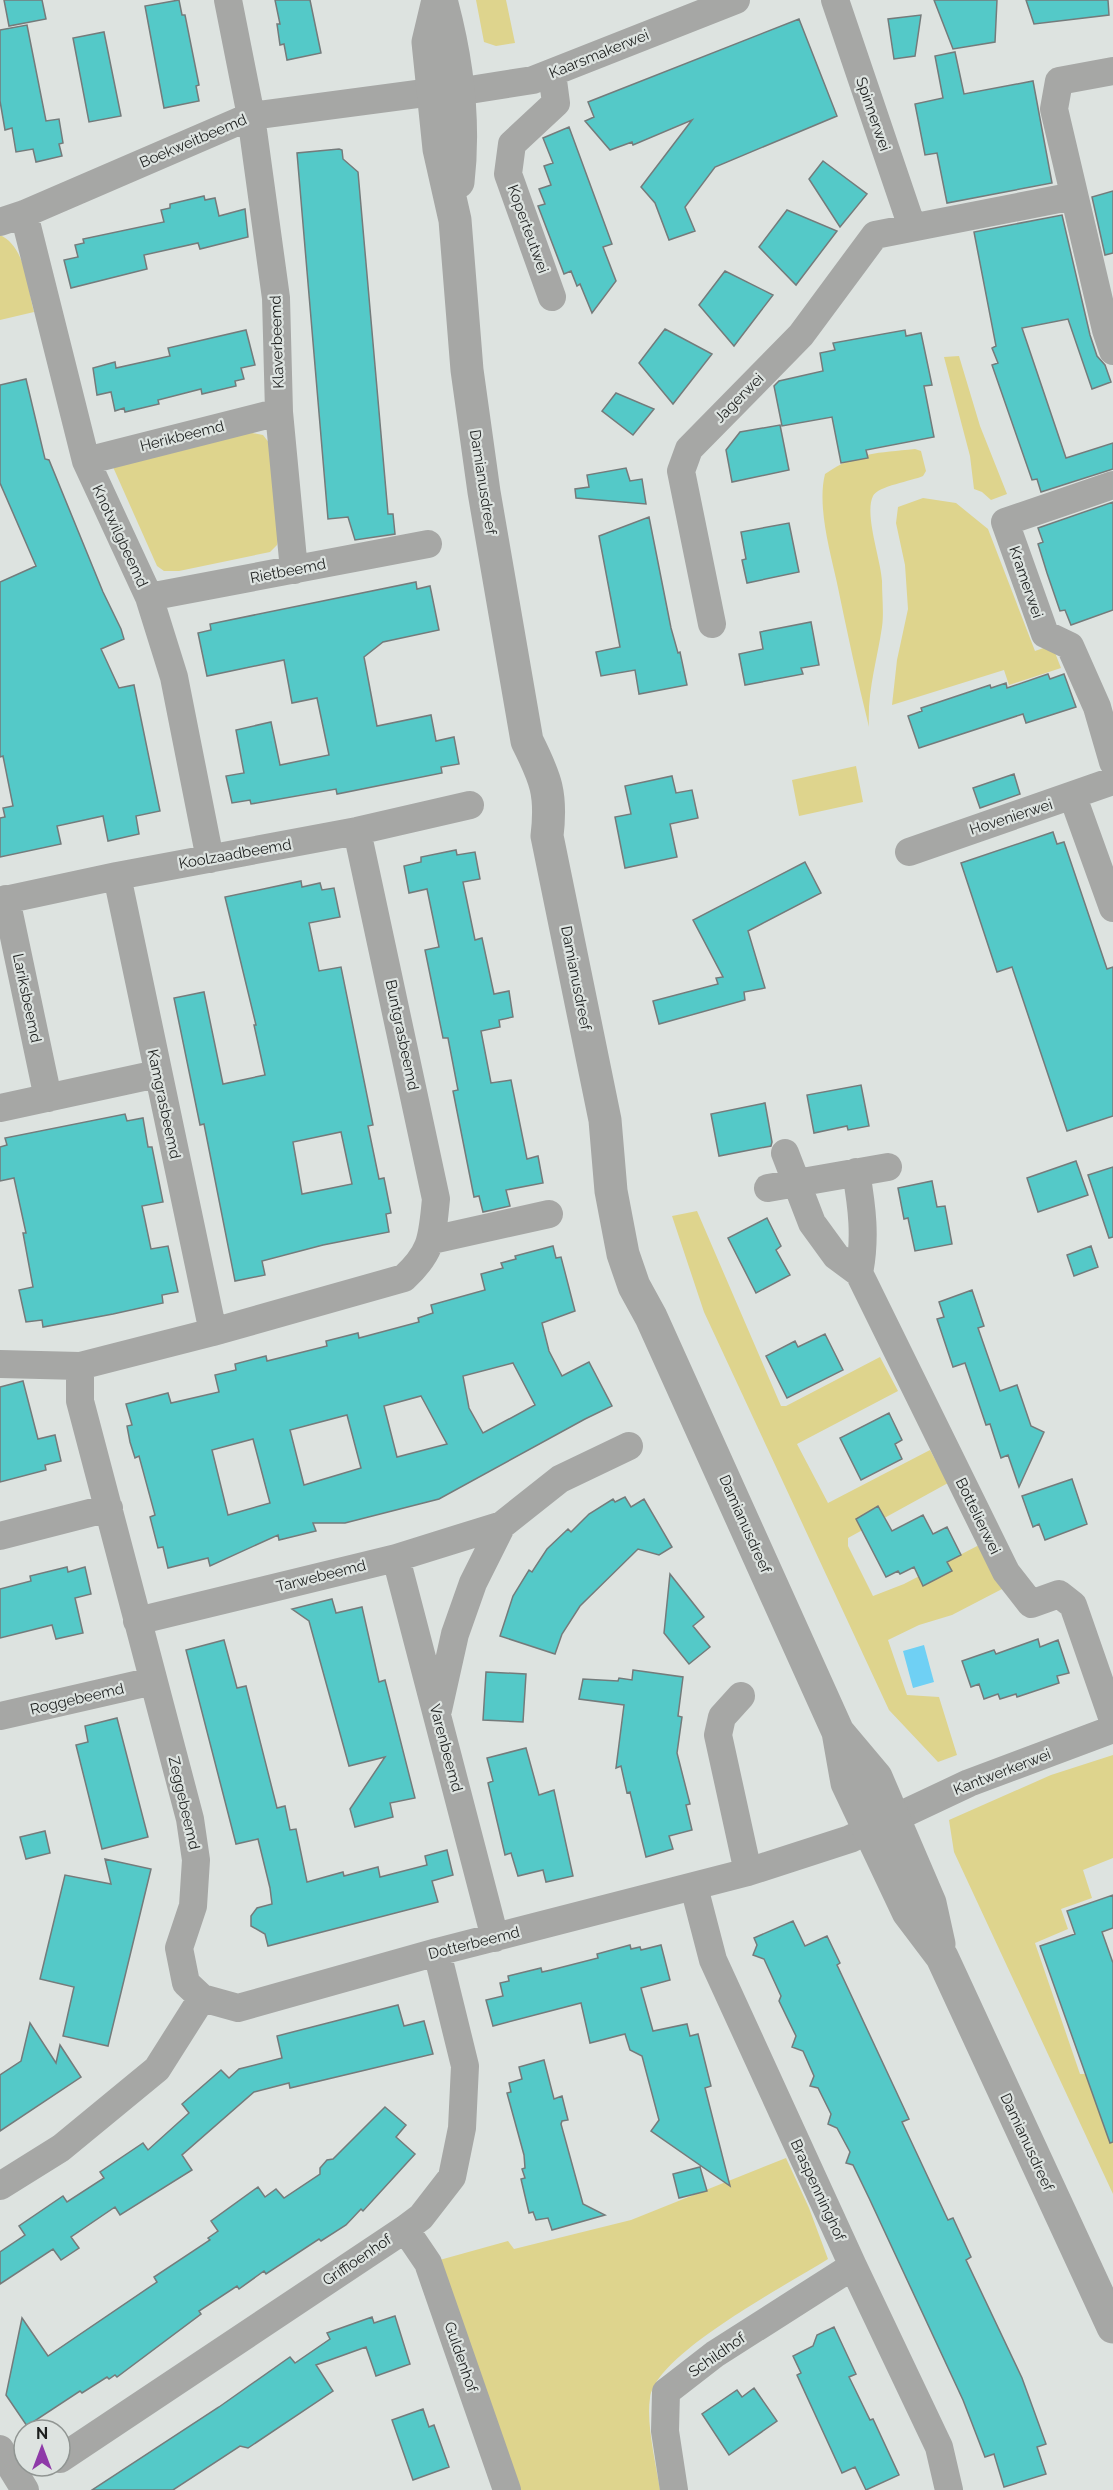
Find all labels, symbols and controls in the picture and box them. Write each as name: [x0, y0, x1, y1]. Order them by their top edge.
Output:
street label: Kaarsmakerwei: [546, 26, 652, 82]
street label: Spinnerwei: [852, 75, 894, 153]
street label: Boekweitbeemd: [137, 110, 249, 172]
street label: Koperteutwei: [504, 182, 552, 276]
street label: Klaverbeemd: [266, 295, 288, 389]
street label: Jagerwei: [711, 370, 767, 426]
street label: Herikbeemd: [138, 417, 226, 455]
street label: Damianusdreef: [466, 428, 500, 537]
street label: Knotwilgbeemd: [88, 482, 152, 590]
street label: Kramerwei: [1005, 544, 1047, 620]
street label: Rietbeemd: [249, 555, 327, 587]
street label: Hovenierwei: [967, 795, 1055, 839]
street label: Koolzaadbeemd: [177, 835, 293, 873]
street label: Damianusdreef: [557, 924, 595, 1033]
street label: Lariksbeemd: [9, 952, 45, 1044]
street label: Buntgrasbeemd: [382, 978, 422, 1092]
street label: Kamgrasbeemd: [144, 1048, 184, 1160]
street label: Damianusdreef: [715, 1472, 775, 1577]
street label: Bottelierwei: [952, 1475, 1004, 1557]
street label: Tarwebeemd: [274, 1556, 368, 1596]
street label: Roggebeemd: [28, 1679, 126, 1719]
street label: Varenbeemd: [426, 1702, 466, 1794]
street label: Kantwerkerwei: [951, 1745, 1053, 1799]
street label: Zeggebeemd: [165, 1755, 203, 1851]
street label: Dotterbeemd: [426, 1923, 522, 1963]
street label: Damianusdreef: [996, 2090, 1058, 2195]
street label: Braspenninghof: [787, 2136, 850, 2245]
street label: Griffioenhof: [319, 2230, 396, 2290]
street label: Guldenhof: [441, 2320, 482, 2395]
street label: Schildhof: [685, 2328, 750, 2381]
north arrow: [12, 2418, 72, 2478]
text: N: [36, 2424, 48, 2443]

